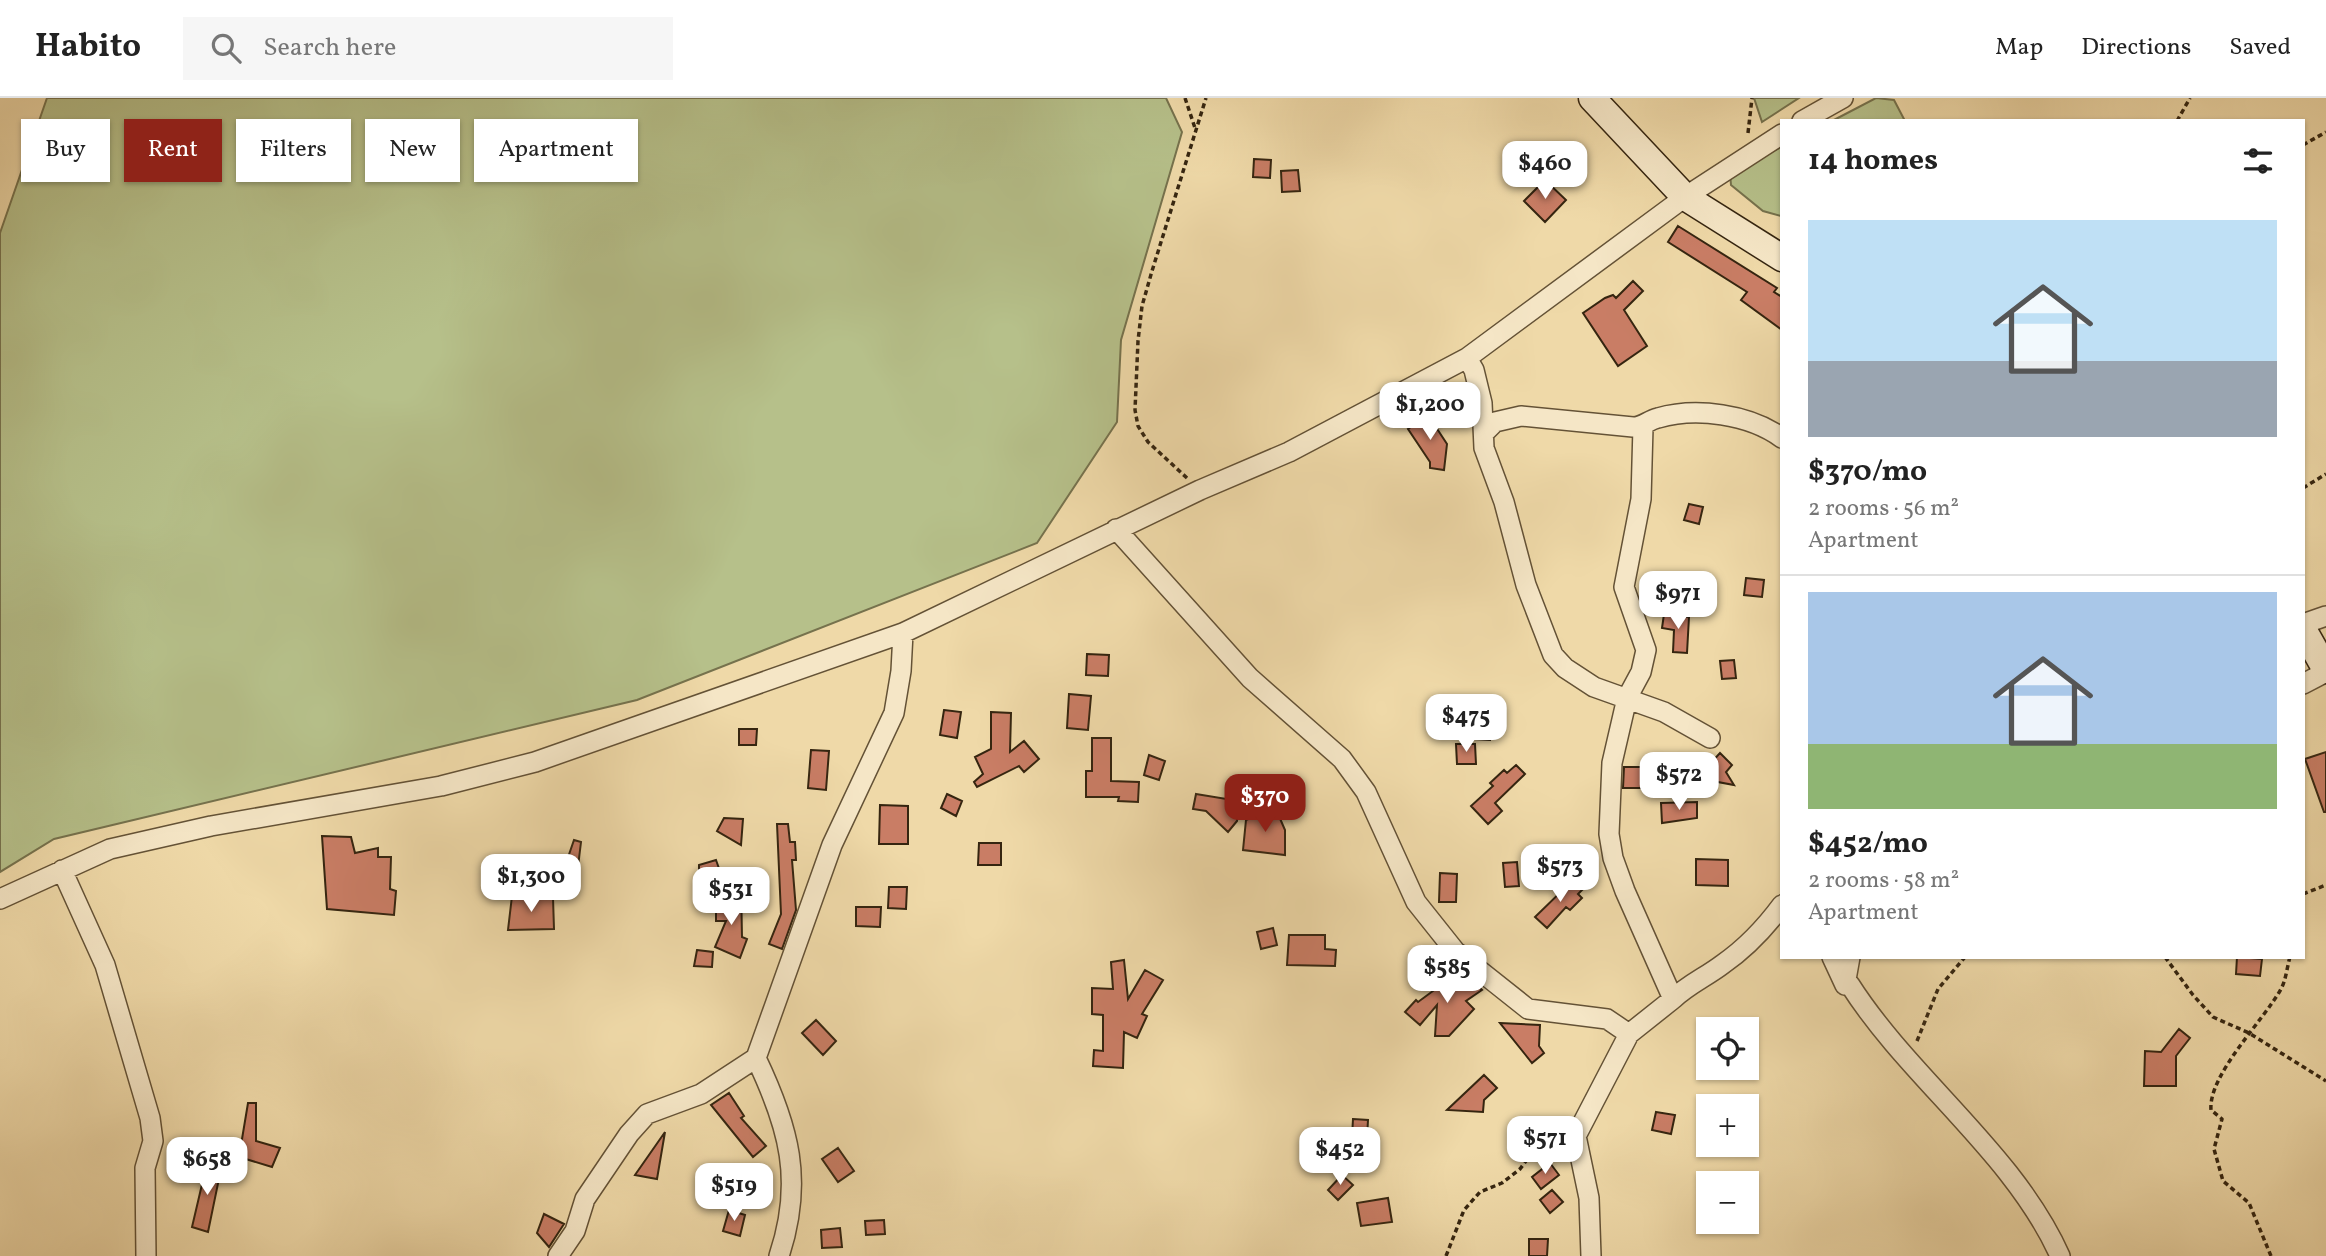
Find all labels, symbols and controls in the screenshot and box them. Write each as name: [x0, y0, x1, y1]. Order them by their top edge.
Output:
search box: [183, 17, 673, 80]
text: Habito: [35, 25, 141, 71]
icon: search: [207, 29, 245, 67]
text: Search here: [263, 30, 396, 66]
text: Map: [1995, 31, 2043, 65]
text: Directions: [2081, 31, 2191, 65]
text: Saved: [2229, 31, 2291, 65]
chip: Buy: [21, 119, 110, 182]
chip: Rent: [124, 119, 222, 182]
chip: Filters: [236, 119, 351, 182]
chip: New: [365, 119, 460, 182]
chip: Apartment: [474, 119, 638, 182]
text: 14 homes: [1808, 140, 1938, 182]
pin: $460: [1504, 141, 1586, 201]
icon: filters: [2239, 142, 2277, 180]
text: $460: [1518, 148, 1572, 180]
icon: home: [1980, 266, 2106, 392]
pin: $1,200: [1373, 382, 1487, 442]
text: $1,200: [1395, 389, 1465, 421]
text: $370/mo: [1808, 451, 1927, 493]
text: 2 rooms · 56 m²: [1808, 493, 1959, 525]
text: Apartment: [1808, 525, 1919, 557]
pin: $971: [1637, 572, 1719, 631]
text: $971: [1655, 578, 1701, 610]
icon: home: [1980, 638, 2106, 764]
pin: $475: [1425, 694, 1507, 754]
text: $475: [1442, 701, 1490, 733]
pin: $572: [1638, 752, 1720, 812]
text: $572: [1656, 759, 1702, 791]
pin: $370: [1224, 774, 1306, 834]
text: $370: [1241, 781, 1289, 813]
text: $452/mo: [1808, 823, 1928, 865]
pin: $573: [1519, 844, 1601, 904]
text: $573: [1537, 851, 1583, 883]
pin: $1,300: [474, 854, 588, 914]
text: $1,300: [497, 861, 565, 893]
text: 2 rooms · 58 m²: [1808, 865, 1959, 897]
pin: $531: [690, 868, 772, 927]
text: $531: [709, 874, 753, 906]
text: Apartment: [1808, 897, 1919, 929]
pin: $585: [1406, 946, 1488, 1005]
text: $585: [1423, 952, 1471, 984]
map controls: [1696, 1017, 1759, 1234]
button: locate: [1696, 1017, 1759, 1080]
button: +: [1696, 1094, 1759, 1157]
pin: $571: [1504, 1116, 1586, 1176]
text: $571: [1523, 1123, 1567, 1155]
pin: $452: [1299, 1128, 1381, 1187]
text: $452: [1315, 1134, 1365, 1166]
pin: $658: [166, 1138, 248, 1197]
text: $658: [182, 1144, 232, 1176]
pin: $519: [693, 1164, 775, 1223]
text: $519: [711, 1170, 757, 1202]
button: −: [1696, 1171, 1759, 1234]

